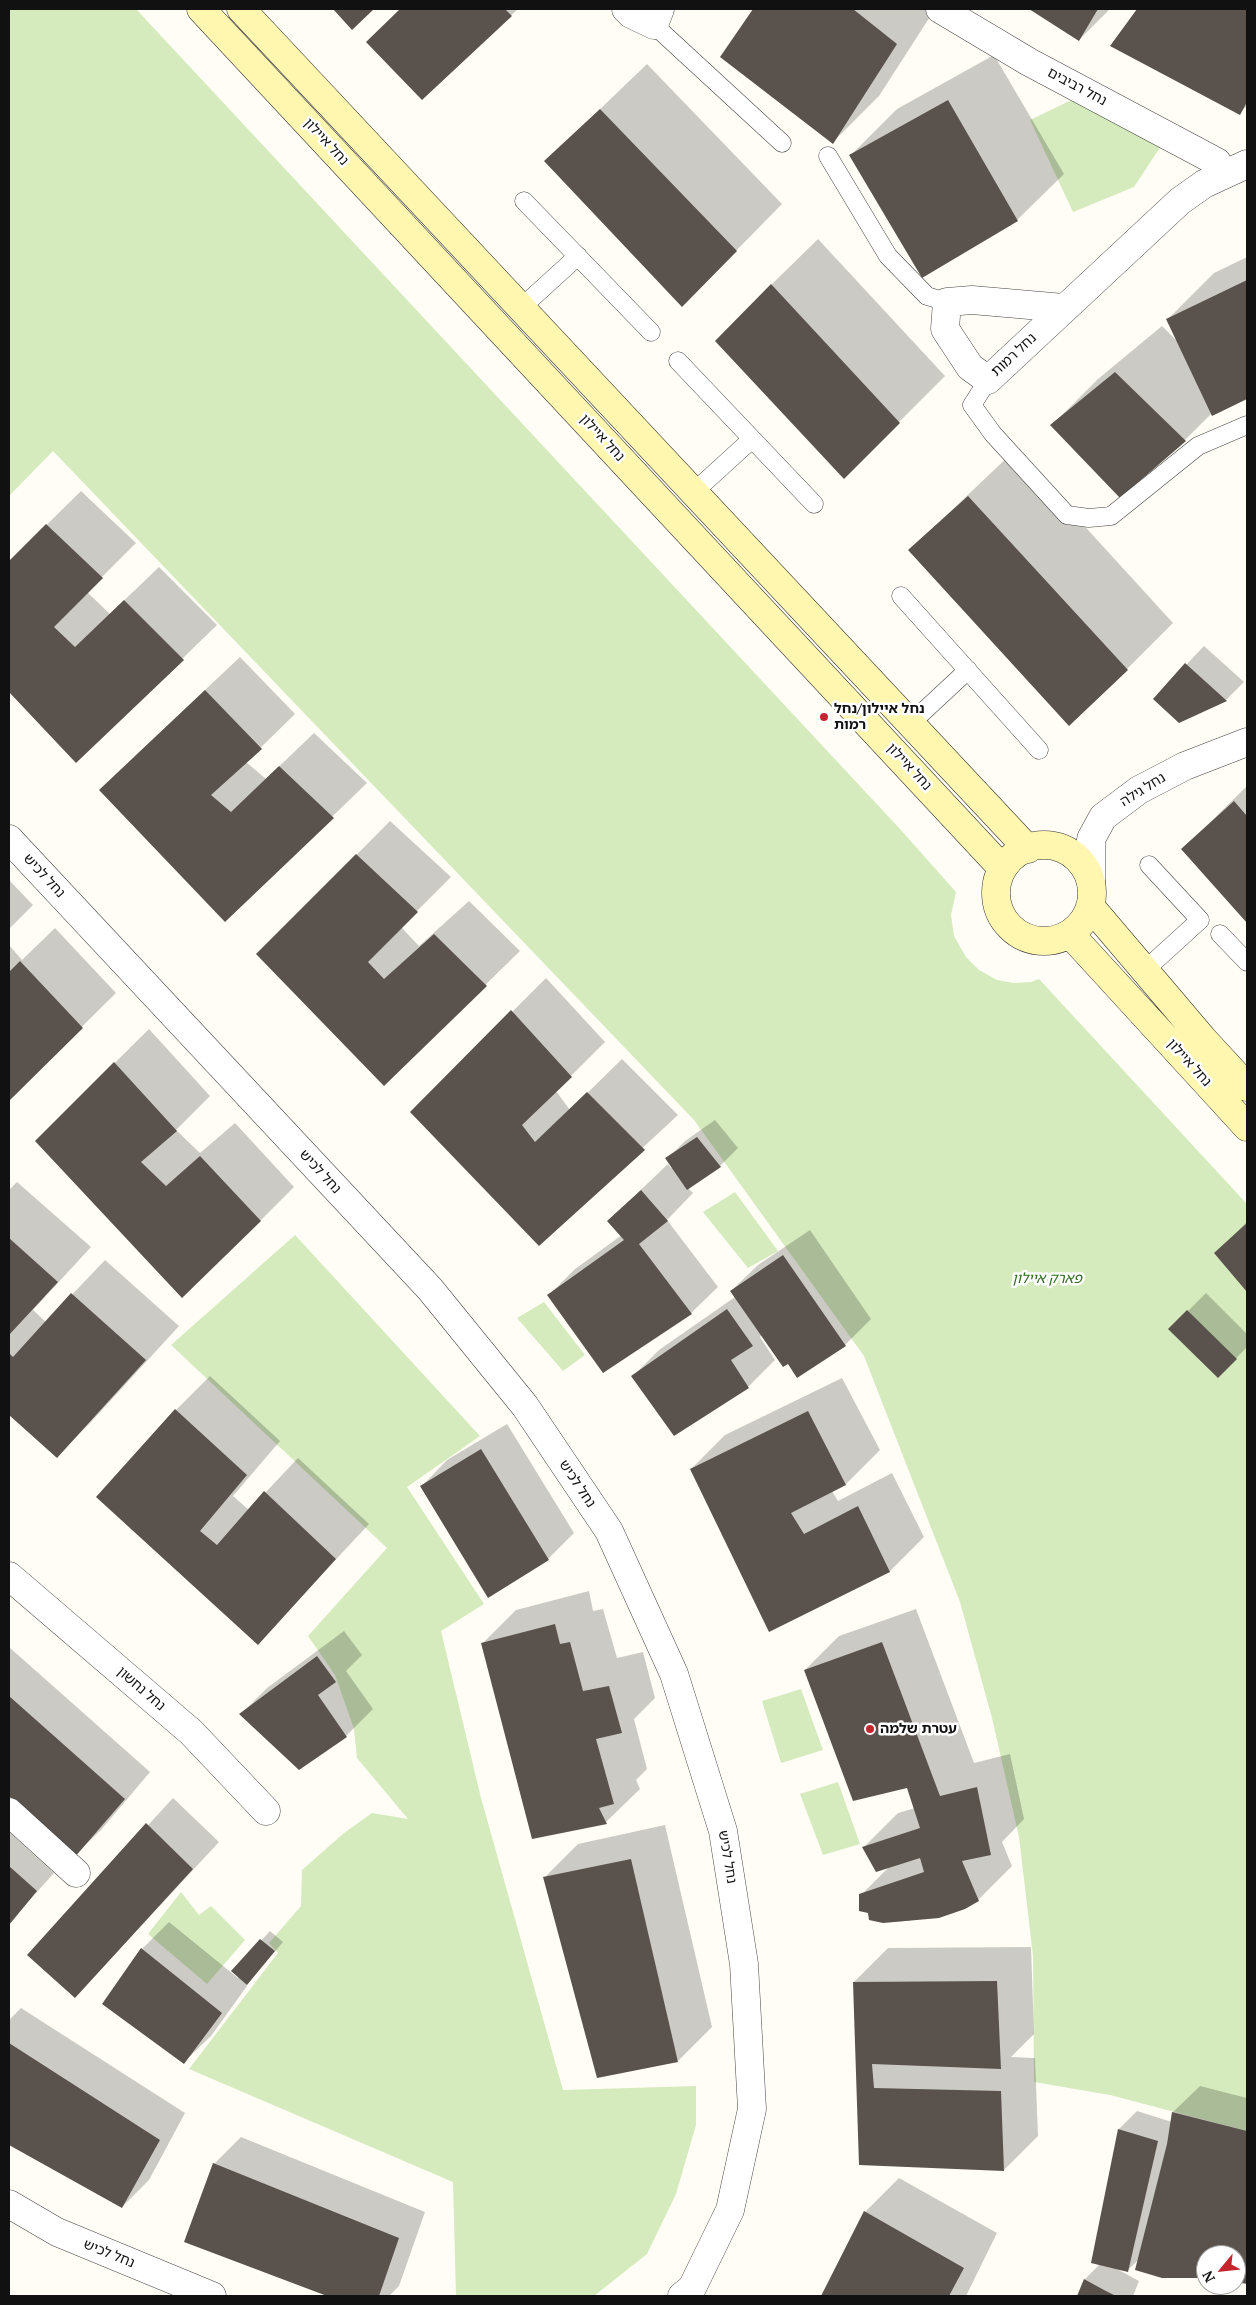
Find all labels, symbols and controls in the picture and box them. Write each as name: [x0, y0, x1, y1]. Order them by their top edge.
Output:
street label: נחל רביבים: [1045, 64, 1109, 110]
street label: נחל איילון: [300, 115, 352, 169]
street label: נחל רמות: [988, 330, 1040, 380]
street label: נחל איילון: [576, 411, 628, 465]
place label: נחל איילון/נחל רמות: [834, 701, 925, 734]
marker: נחל איילון/נחל רמות: [818, 711, 830, 723]
street label: נחל איילון: [883, 740, 935, 794]
street label: נחל גילה: [1117, 770, 1169, 810]
street label: נחל לכיש: [20, 851, 68, 901]
street label: נחל איילון: [1163, 1036, 1215, 1090]
street label: נחל לכיש: [296, 1147, 344, 1197]
park label: פארק איילון: [1012, 1271, 1082, 1287]
street label: נחל לכיש: [555, 1457, 599, 1511]
street label: נחל נחשון: [113, 1663, 169, 1715]
place label: עטרת שלמה: [880, 1721, 957, 1737]
marker: עטרת שלמה: [864, 1723, 876, 1735]
street label: נחל לכיש: [714, 1829, 740, 1885]
street label: נחל לכיש: [81, 2236, 137, 2272]
north arrow: [1196, 2245, 1246, 2295]
text: N: [1197, 2268, 1219, 2286]

